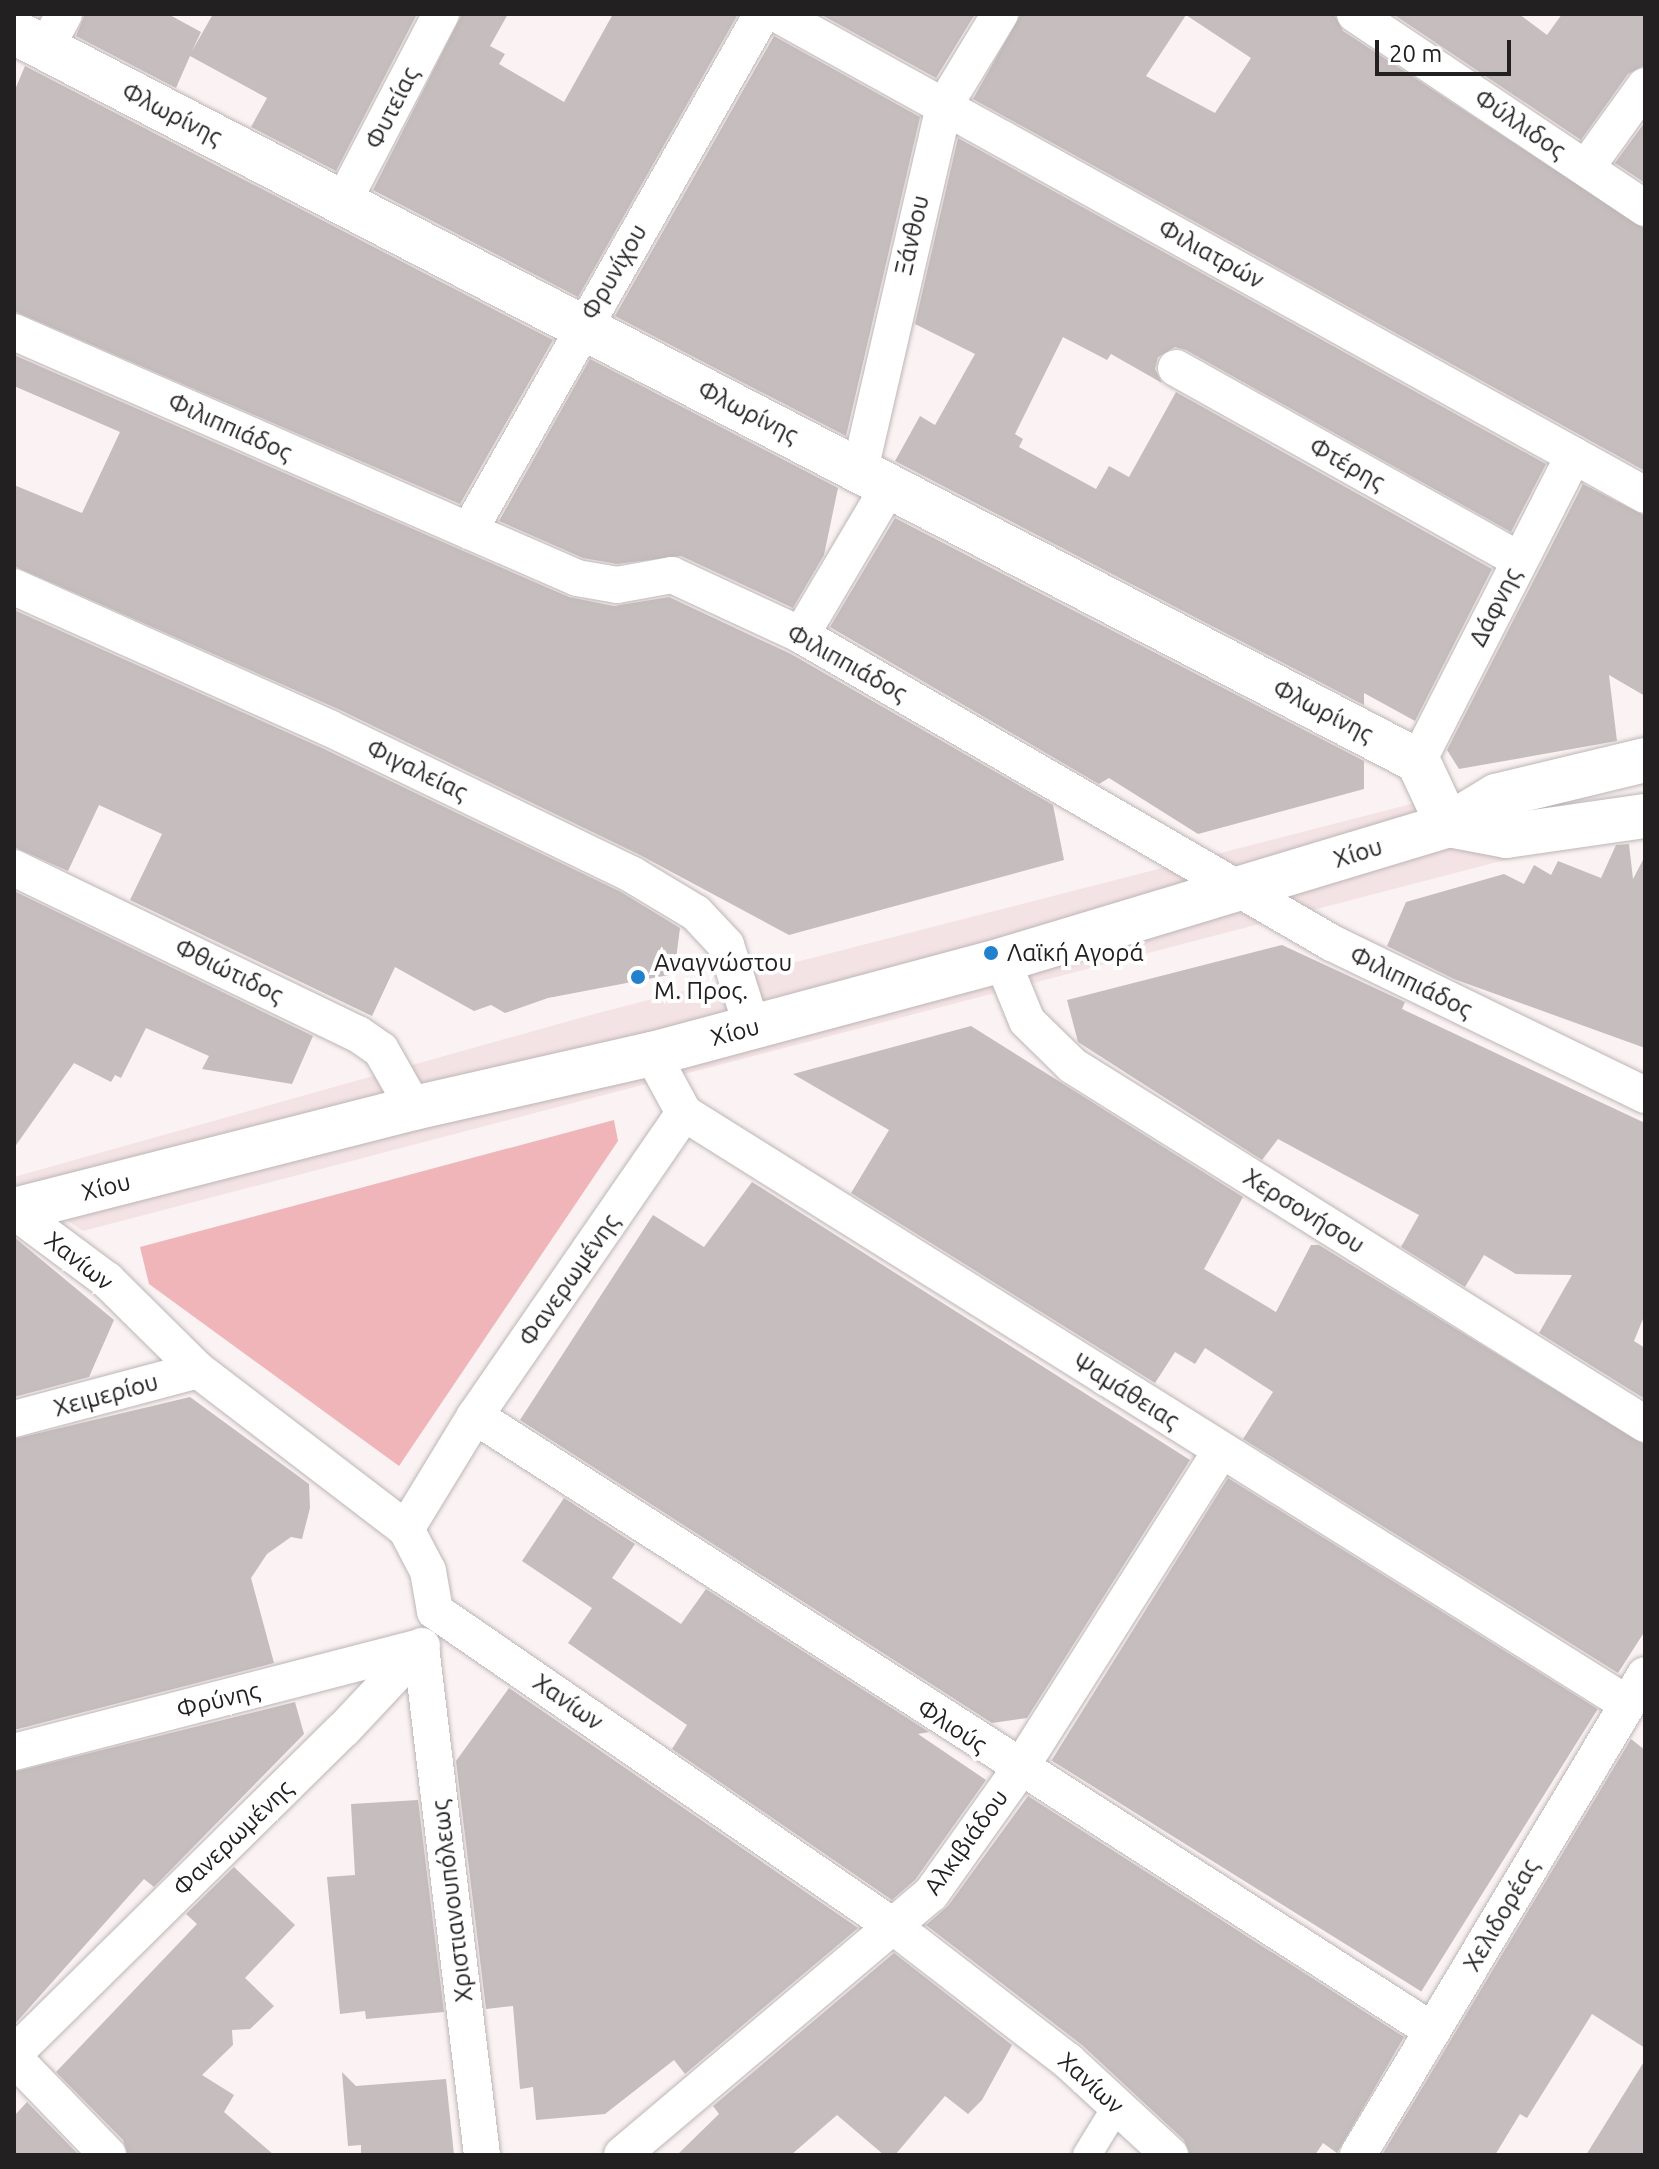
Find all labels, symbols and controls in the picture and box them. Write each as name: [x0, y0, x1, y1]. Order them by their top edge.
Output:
scale bar: [1379, 24, 1515, 74]
text: 20 m: [1389, 40, 1442, 67]
street label: Φυτείας: [359, 62, 425, 154]
street label: Φλωρίνης: [117, 76, 227, 152]
street label: Φύλλιδος: [1469, 83, 1571, 165]
street label: Ξάνθου: [889, 192, 935, 278]
street label: Φιλιατρών: [1153, 213, 1269, 295]
street label: Φρυνίχου: [575, 219, 653, 325]
street label: Φλωρίνης: [693, 374, 803, 450]
street label: Φιλιππιάδος: [164, 387, 296, 467]
street label: Φτέρης: [1304, 432, 1390, 496]
street label: Δάφνης: [1463, 563, 1527, 651]
street label: Φιλιππιάδος: [782, 618, 912, 708]
street label: Φλωρίνης: [1268, 673, 1378, 749]
street label: Φιγαλείας: [362, 733, 472, 807]
street label: Χίου: [1330, 832, 1386, 874]
street label: Φθιώτιδος: [170, 932, 288, 1010]
place label: Λαϊκή Αγορά: [1007, 939, 1144, 967]
street label: Φιλιππιάδος: [1345, 940, 1477, 1024]
marker: Λαϊκή Αγορά: [982, 944, 1000, 962]
place label: Αναγνώστου Μ. Προς.: [654, 949, 792, 1005]
marker: Αναγνώστου Μ. Προς.: [629, 968, 647, 986]
street label: Χίου: [707, 1012, 763, 1052]
street label: Χερσονήσου: [1238, 1162, 1370, 1260]
street label: Χίου: [78, 1167, 134, 1207]
street label: Φανερωμένης: [513, 1208, 625, 1352]
street label: Χανίων: [39, 1226, 119, 1296]
street label: Ψαμάθειας: [1068, 1347, 1184, 1435]
street label: Χειμερίου: [51, 1367, 161, 1423]
street label: Χανίων: [528, 1668, 608, 1736]
street label: Φρύνης: [173, 1676, 263, 1724]
street label: Φλιούς: [912, 1693, 992, 1759]
street label: Φανερωμένης: [167, 1774, 299, 1902]
street label: Αλκιβιάδου: [918, 1783, 1014, 1901]
street label: Χριστιανουπόλεως: [425, 1798, 479, 2004]
street label: Χελιδορέας: [1457, 1854, 1545, 1976]
street label: Χανίων: [1052, 2046, 1130, 2120]

